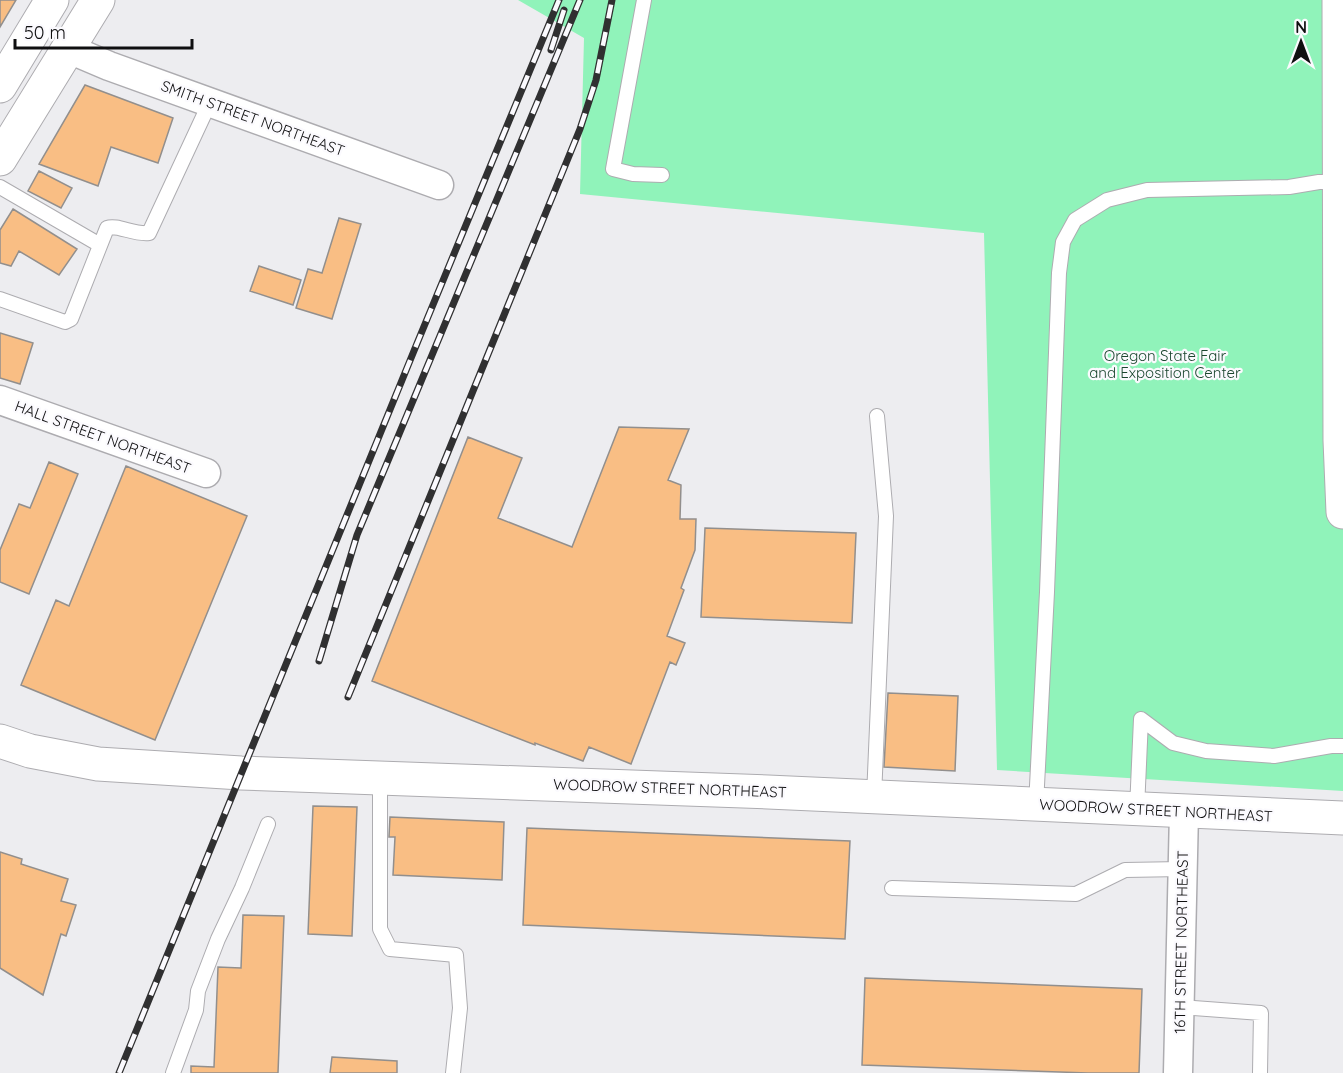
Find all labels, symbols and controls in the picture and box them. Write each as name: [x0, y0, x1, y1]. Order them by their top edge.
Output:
scale bar: [15, 12, 192, 50]
north arrow: [1271, 12, 1331, 72]
text: N: [1295, 17, 1307, 37]
text: 50 m: [24, 21, 66, 44]
street label: SMITH STREET NORTHEAST: [159, 76, 347, 160]
park label: Oregon State Fair and Exposition Center: [1089, 346, 1241, 382]
street label: HALL STREET NORTHEAST: [12, 396, 194, 478]
street label: WOODROW STREET NORTHEAST: [553, 774, 787, 802]
street label: WOODROW STREET NORTHEAST: [1039, 794, 1273, 826]
street label: 16TH STREET NORTHEAST: [1170, 850, 1192, 1034]

